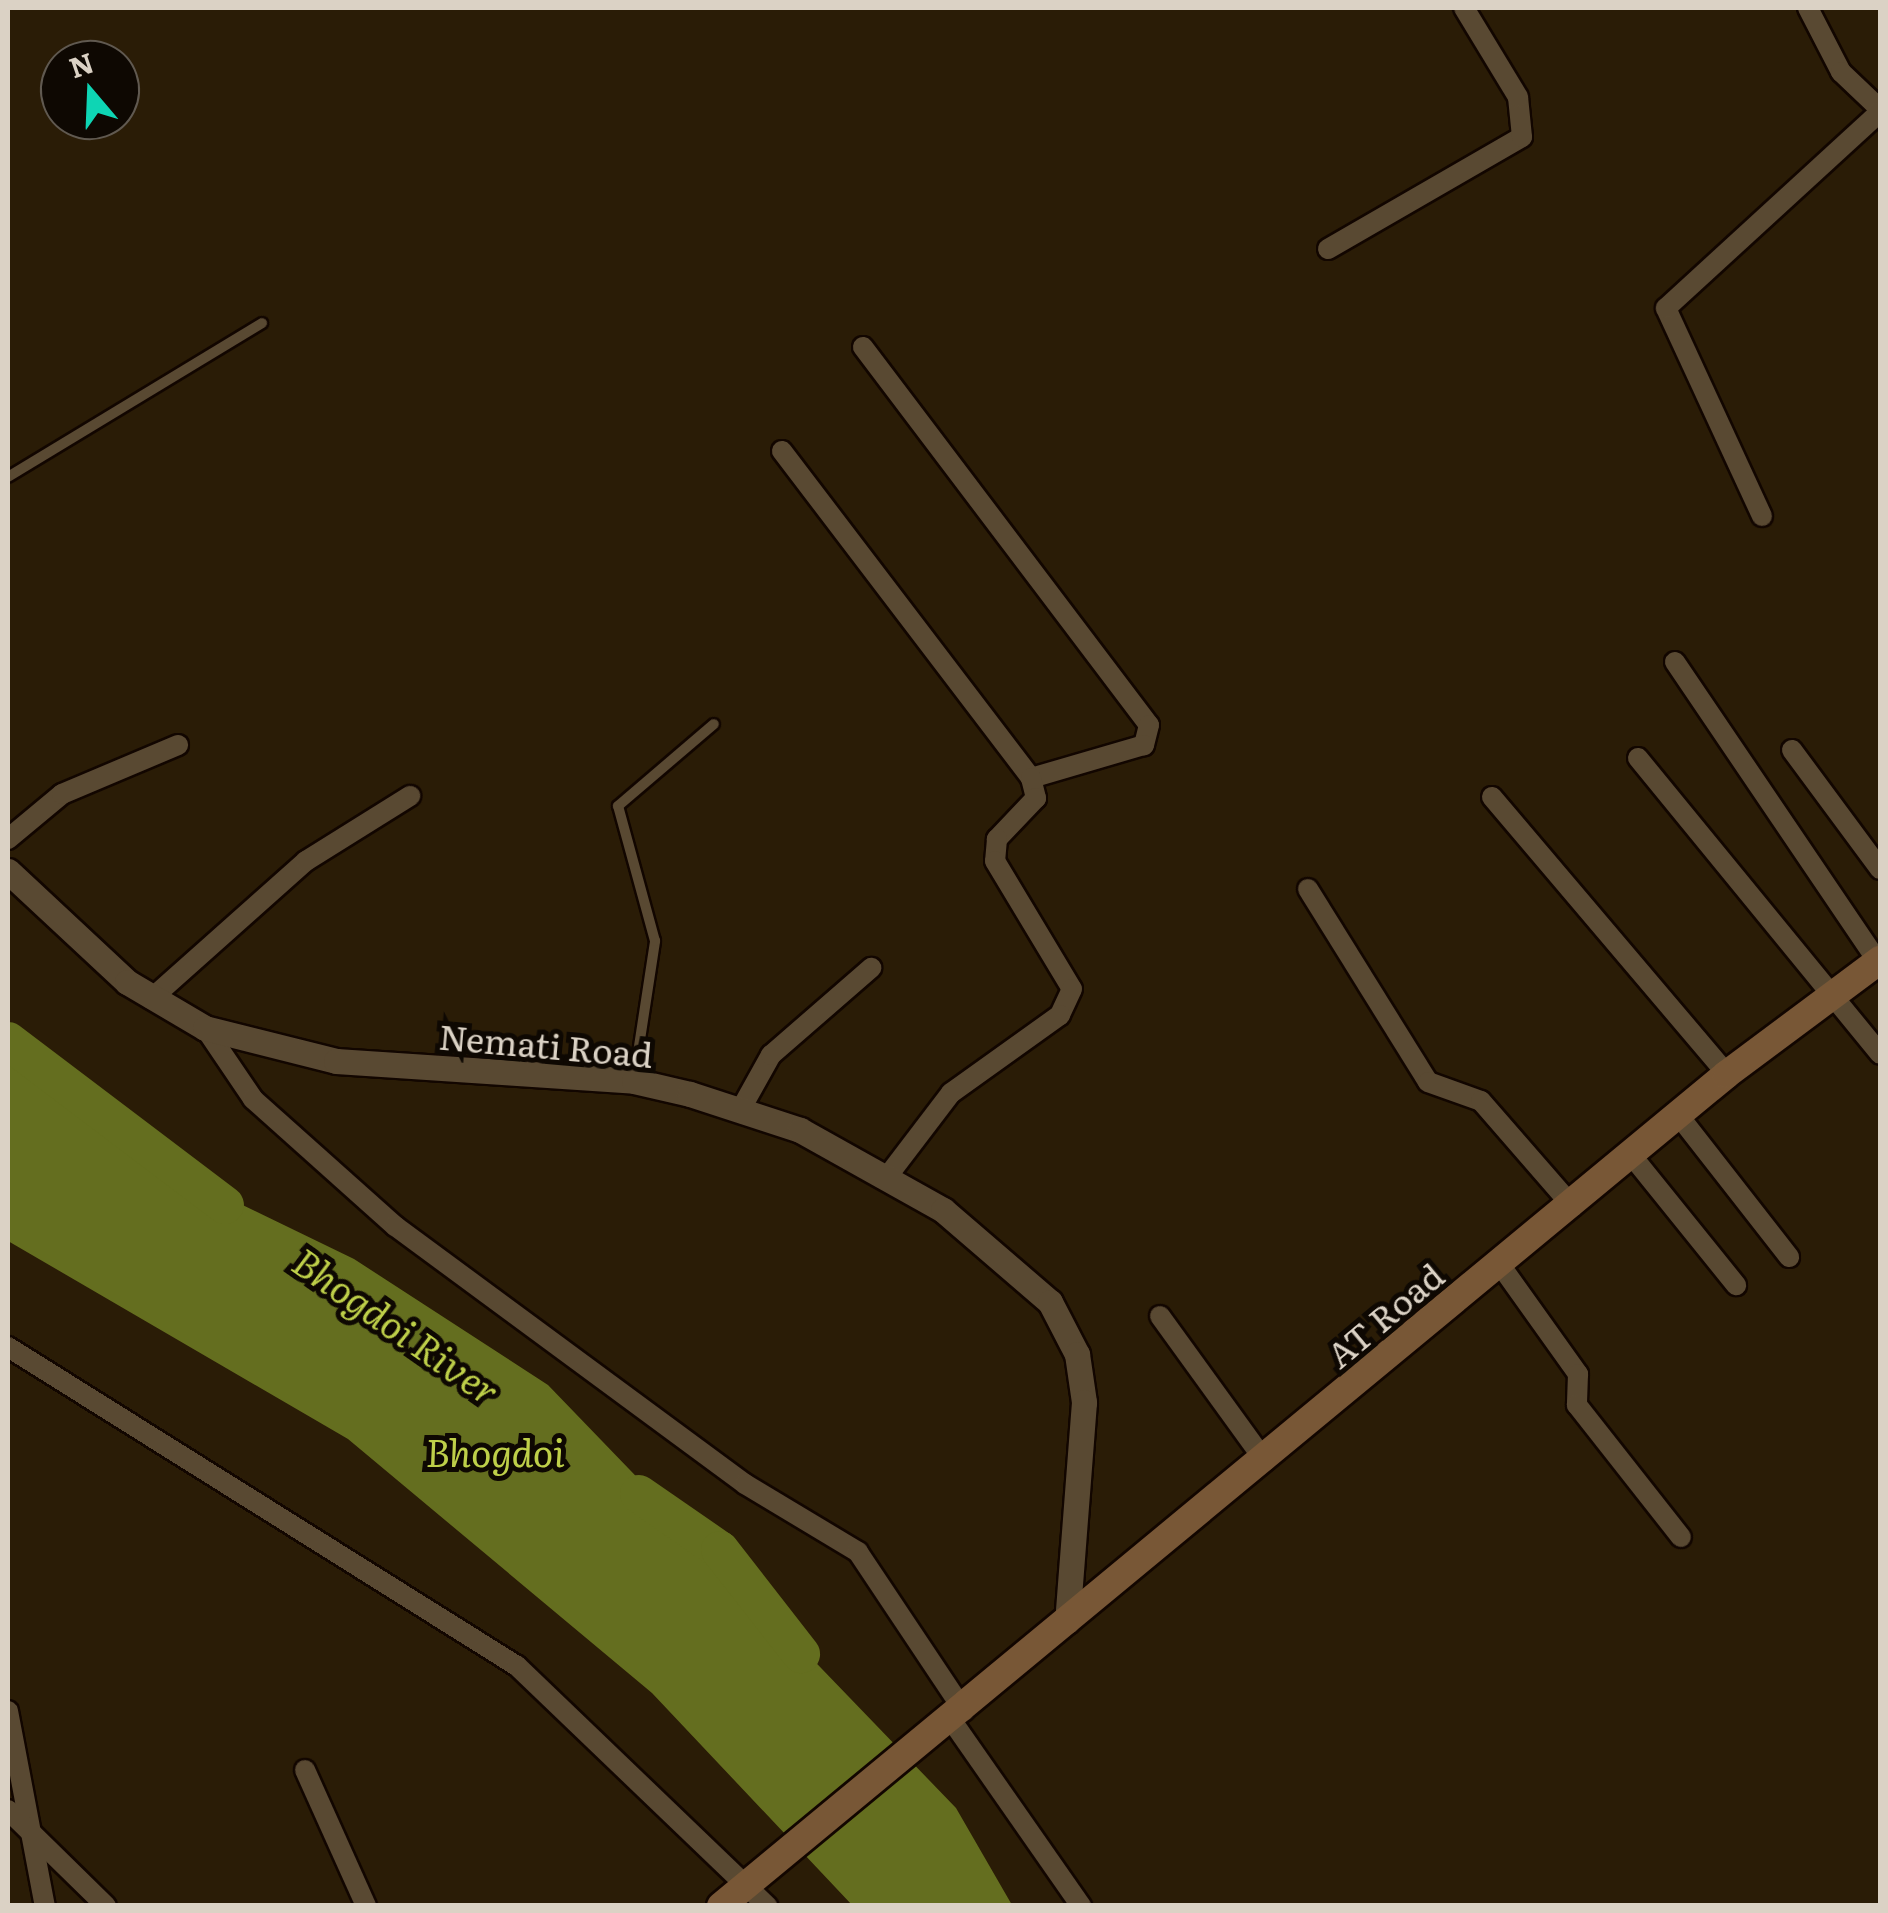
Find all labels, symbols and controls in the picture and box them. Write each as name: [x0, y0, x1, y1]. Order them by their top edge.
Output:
north arrow: [40, 40, 140, 140]
text: N: [63, 40, 99, 87]
street label: Nemati Road: [437, 1014, 655, 1074]
water label: Bhogdoi River: [285, 1237, 509, 1413]
street label: AT Road: [1317, 1253, 1451, 1375]
water label: Bhogdoi: [425, 1428, 565, 1474]

